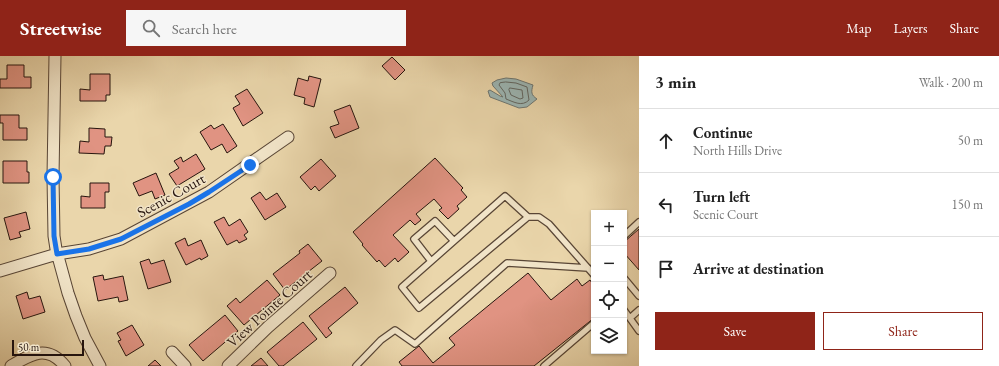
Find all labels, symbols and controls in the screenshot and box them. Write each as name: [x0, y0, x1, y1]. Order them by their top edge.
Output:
search box: [126, 10, 406, 46]
text: Streetwise: [20, 16, 102, 41]
icon: search: [140, 17, 162, 39]
text: Search here: [172, 19, 237, 38]
text: Map: [846, 19, 871, 37]
text: Layers: [893, 19, 928, 37]
text: Share: [950, 19, 979, 37]
text: 3 min: [655, 71, 696, 93]
text: Walk · 200 m: [919, 74, 983, 91]
text: Continue: [693, 123, 753, 142]
icon: ahead: [655, 130, 677, 152]
text: 50 m: [958, 132, 983, 149]
text: North Hills Drive: [693, 142, 782, 159]
route end: [241, 156, 259, 174]
route start: [44, 168, 62, 186]
street label: Scenic Court: [134, 168, 209, 221]
text: Turn left: [693, 187, 750, 206]
icon: left: [655, 194, 677, 216]
text: 150 m: [952, 196, 983, 213]
text: Scenic Court: [693, 206, 758, 223]
map controls: [591, 210, 627, 354]
button: +: [591, 210, 627, 246]
button: −: [591, 246, 627, 282]
icon: arrive: [655, 258, 677, 280]
text: Arrive at destination: [693, 259, 824, 278]
street label: View Pointe Court: [222, 264, 316, 351]
button: locate: [591, 282, 627, 318]
button: Save: [655, 312, 815, 350]
button: Share: [823, 312, 983, 350]
button: layers: [591, 318, 627, 354]
scale bar: [12, 338, 84, 357]
text: 50 m: [18, 340, 39, 354]

